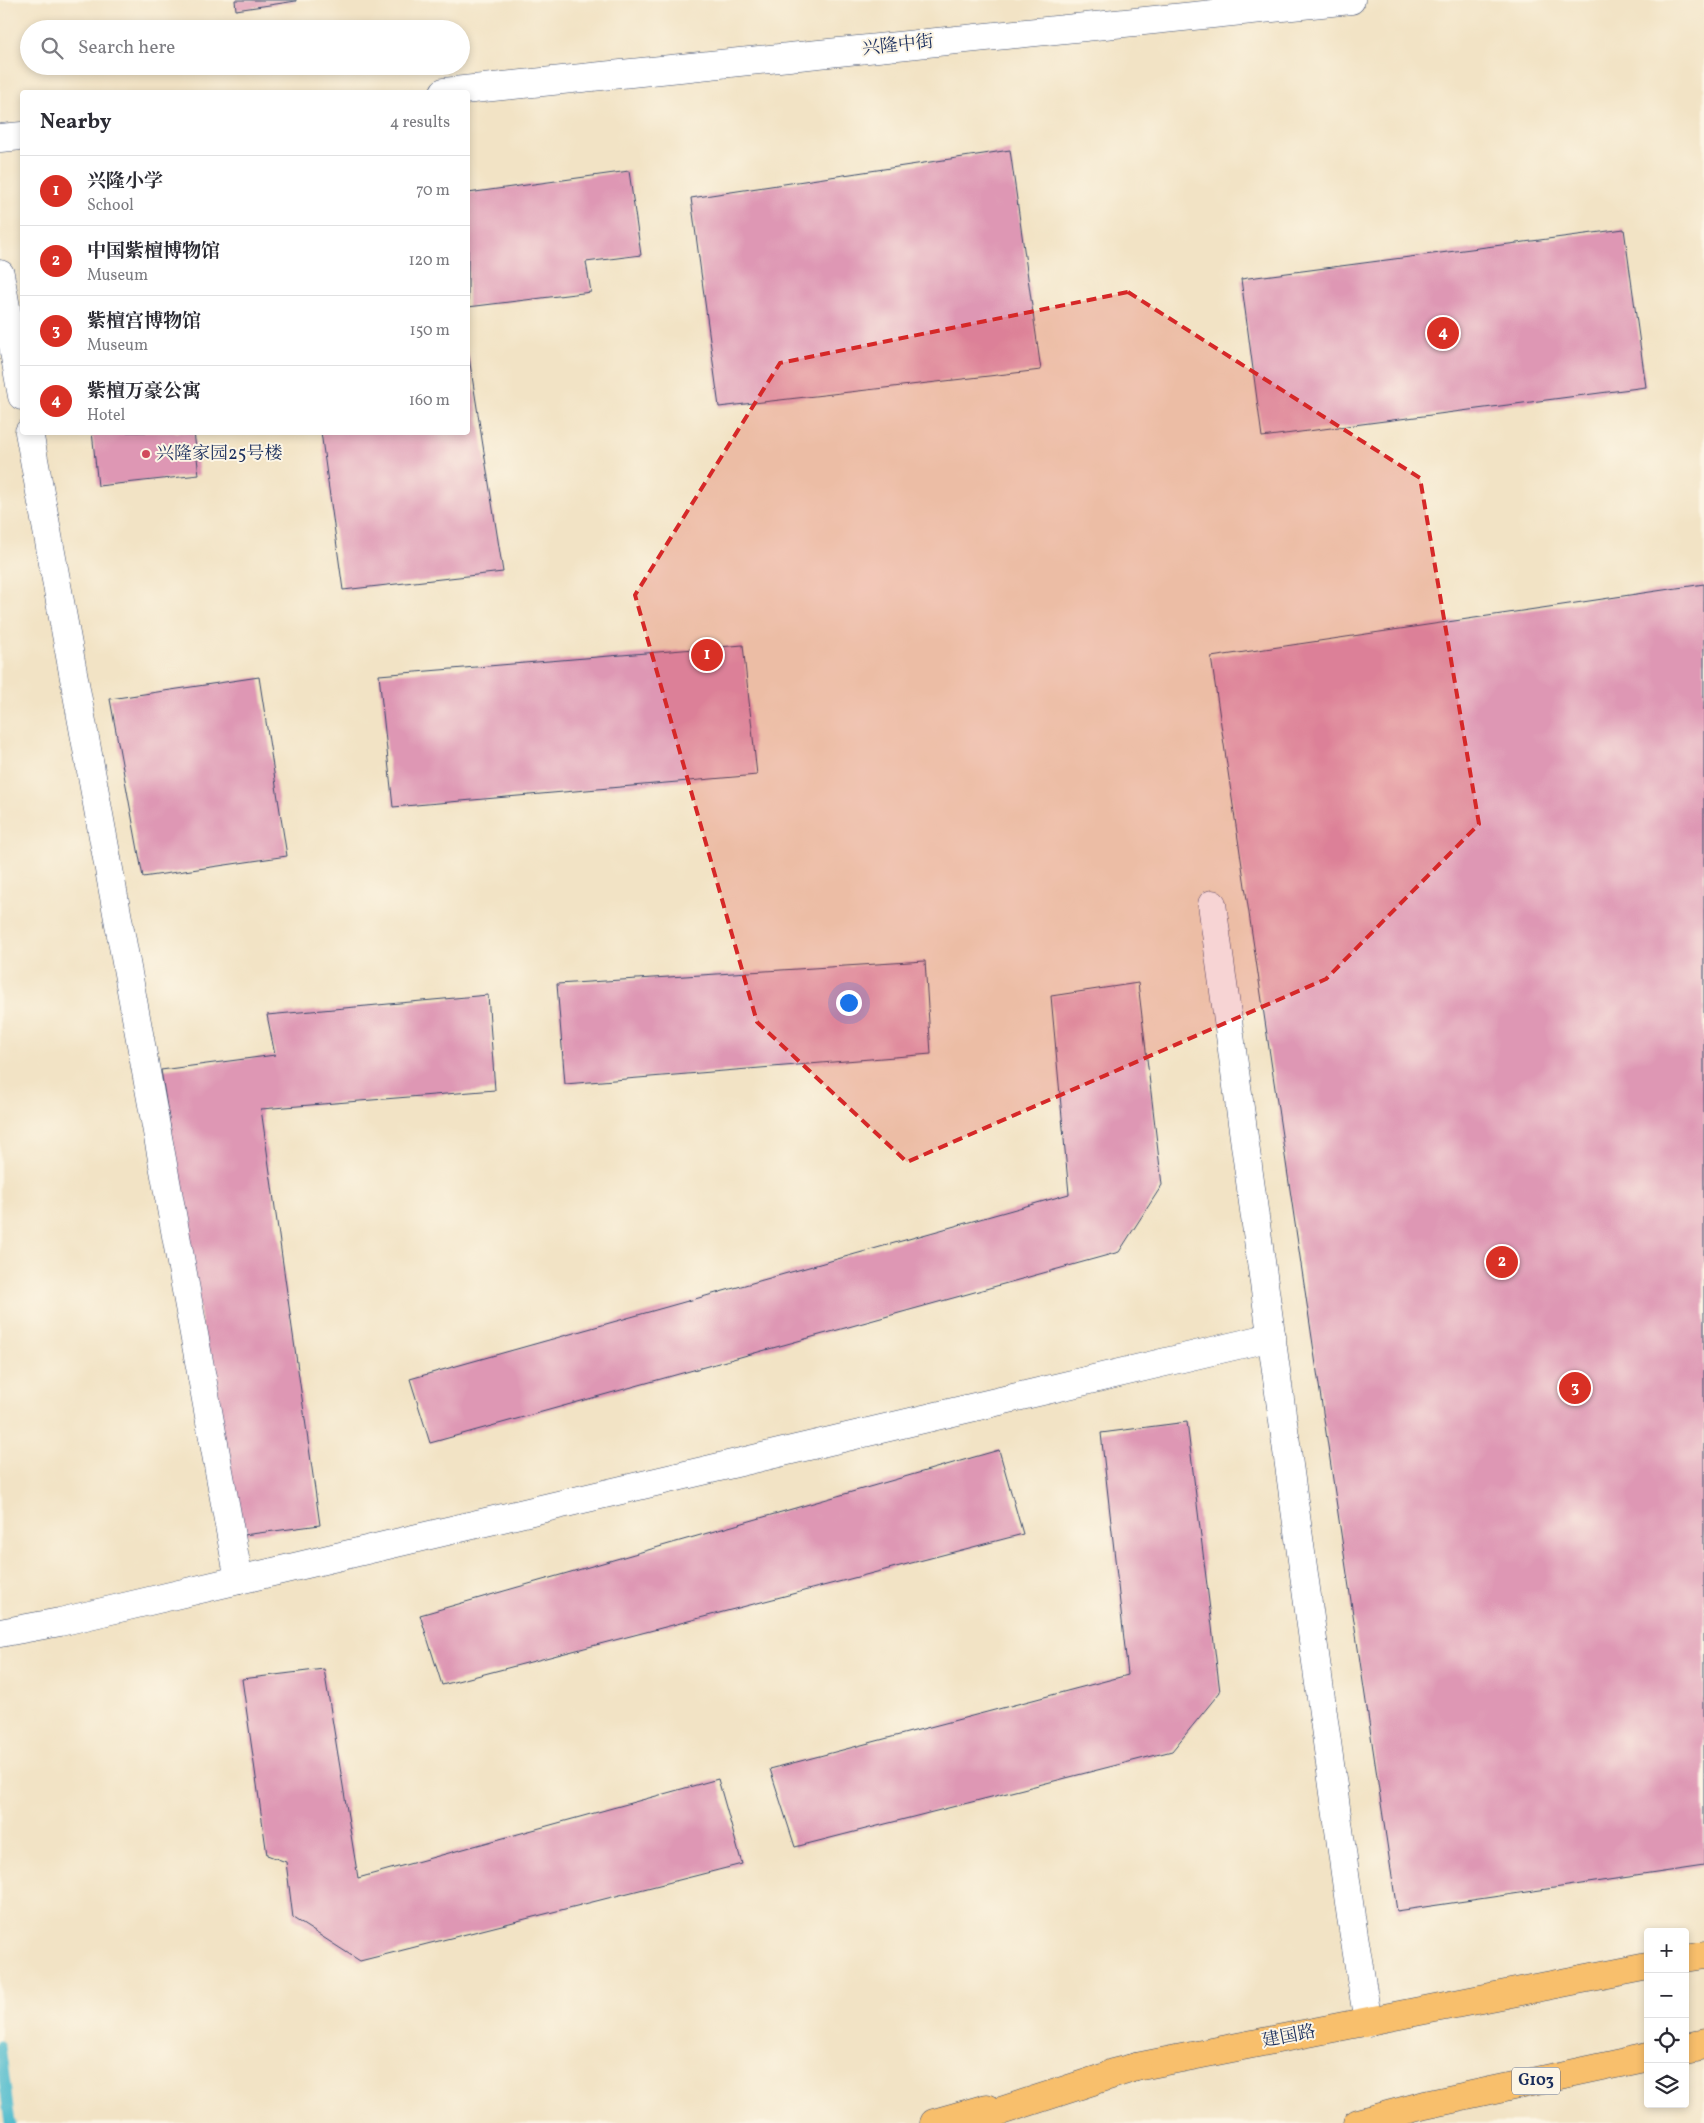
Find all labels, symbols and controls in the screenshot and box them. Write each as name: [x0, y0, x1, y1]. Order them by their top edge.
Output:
search box: [20, 20, 470, 75]
street label: 兴隆中街: [861, 30, 935, 62]
icon: search: [38, 34, 66, 62]
text: Search here: [78, 35, 175, 61]
text: Nearby: [40, 108, 111, 137]
text: 4 results: [390, 112, 450, 134]
text: 兴隆小学: [87, 169, 163, 195]
text: 1: [53, 180, 59, 202]
text: 70 m: [416, 180, 450, 202]
text: School: [87, 195, 134, 217]
text: 中国紫檀博物馆: [87, 239, 220, 265]
text: 2: [52, 250, 60, 272]
text: 120 m: [408, 250, 450, 272]
text: Museum: [87, 265, 148, 287]
text: 紫檀宫博物馆: [87, 309, 201, 335]
pin: 4: [1427, 314, 1459, 352]
text: 3: [52, 320, 60, 342]
text: 150 m: [409, 320, 450, 342]
text: Museum: [87, 335, 148, 357]
text: 紫檀万豪公寓: [87, 379, 201, 405]
text: 4: [51, 390, 61, 412]
text: 160 m: [409, 390, 450, 412]
text: Hotel: [87, 405, 125, 427]
place label: 兴隆家园25号楼: [156, 442, 282, 467]
marker: 兴隆家园25号楼: [140, 448, 152, 460]
pin: 1: [691, 636, 723, 674]
your location: [836, 990, 862, 1016]
pin: 2: [1486, 1243, 1518, 1281]
pin: 3: [1559, 1369, 1591, 1407]
map controls: [1644, 1928, 1689, 2108]
button: +: [1644, 1928, 1689, 1973]
button: −: [1644, 1973, 1689, 2018]
button: locate: [1644, 2018, 1689, 2063]
street label: 建国路: [1260, 2020, 1318, 2054]
button: layers: [1644, 2063, 1689, 2108]
road number: G103: [1512, 2068, 1560, 2094]

